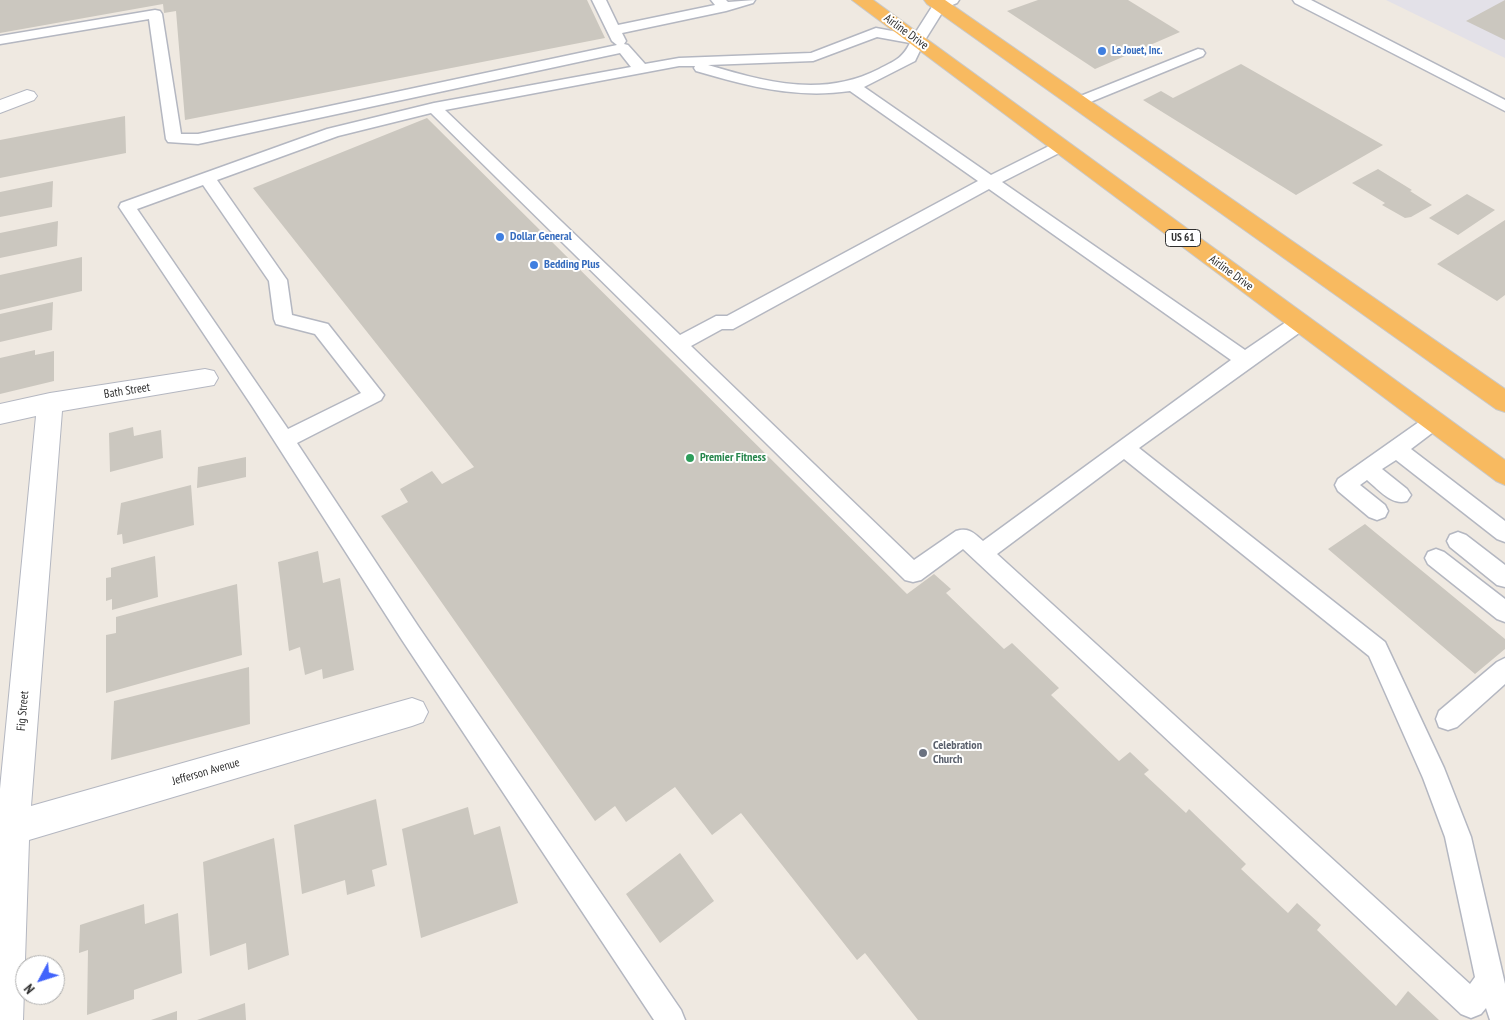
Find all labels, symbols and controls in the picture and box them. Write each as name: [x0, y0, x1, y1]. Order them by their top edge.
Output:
street label: Airline Drive: [881, 11, 931, 53]
place label: Le Jouet, Inc.: [1112, 44, 1163, 58]
marker: Le Jouet, Inc.: [1096, 45, 1108, 57]
place label: Dollar General: [510, 230, 572, 244]
road number: US 61: [1166, 230, 1200, 247]
marker: Dollar General: [494, 231, 506, 243]
street label: Airline Drive: [1206, 252, 1256, 294]
place label: Bedding Plus: [544, 258, 600, 272]
marker: Bedding Plus: [528, 259, 540, 271]
street label: Bath Street: [103, 380, 151, 402]
place label: Premier Fitness: [700, 451, 766, 465]
marker: Premier Fitness: [684, 452, 696, 464]
street label: Fig Street: [14, 690, 32, 732]
place label: Celebration Church: [933, 739, 982, 767]
marker: Celebration Church: [917, 747, 929, 759]
street label: Jefferson Avenue: [171, 755, 241, 789]
north arrow: [15, 955, 65, 1005]
text: N: [20, 980, 39, 998]

